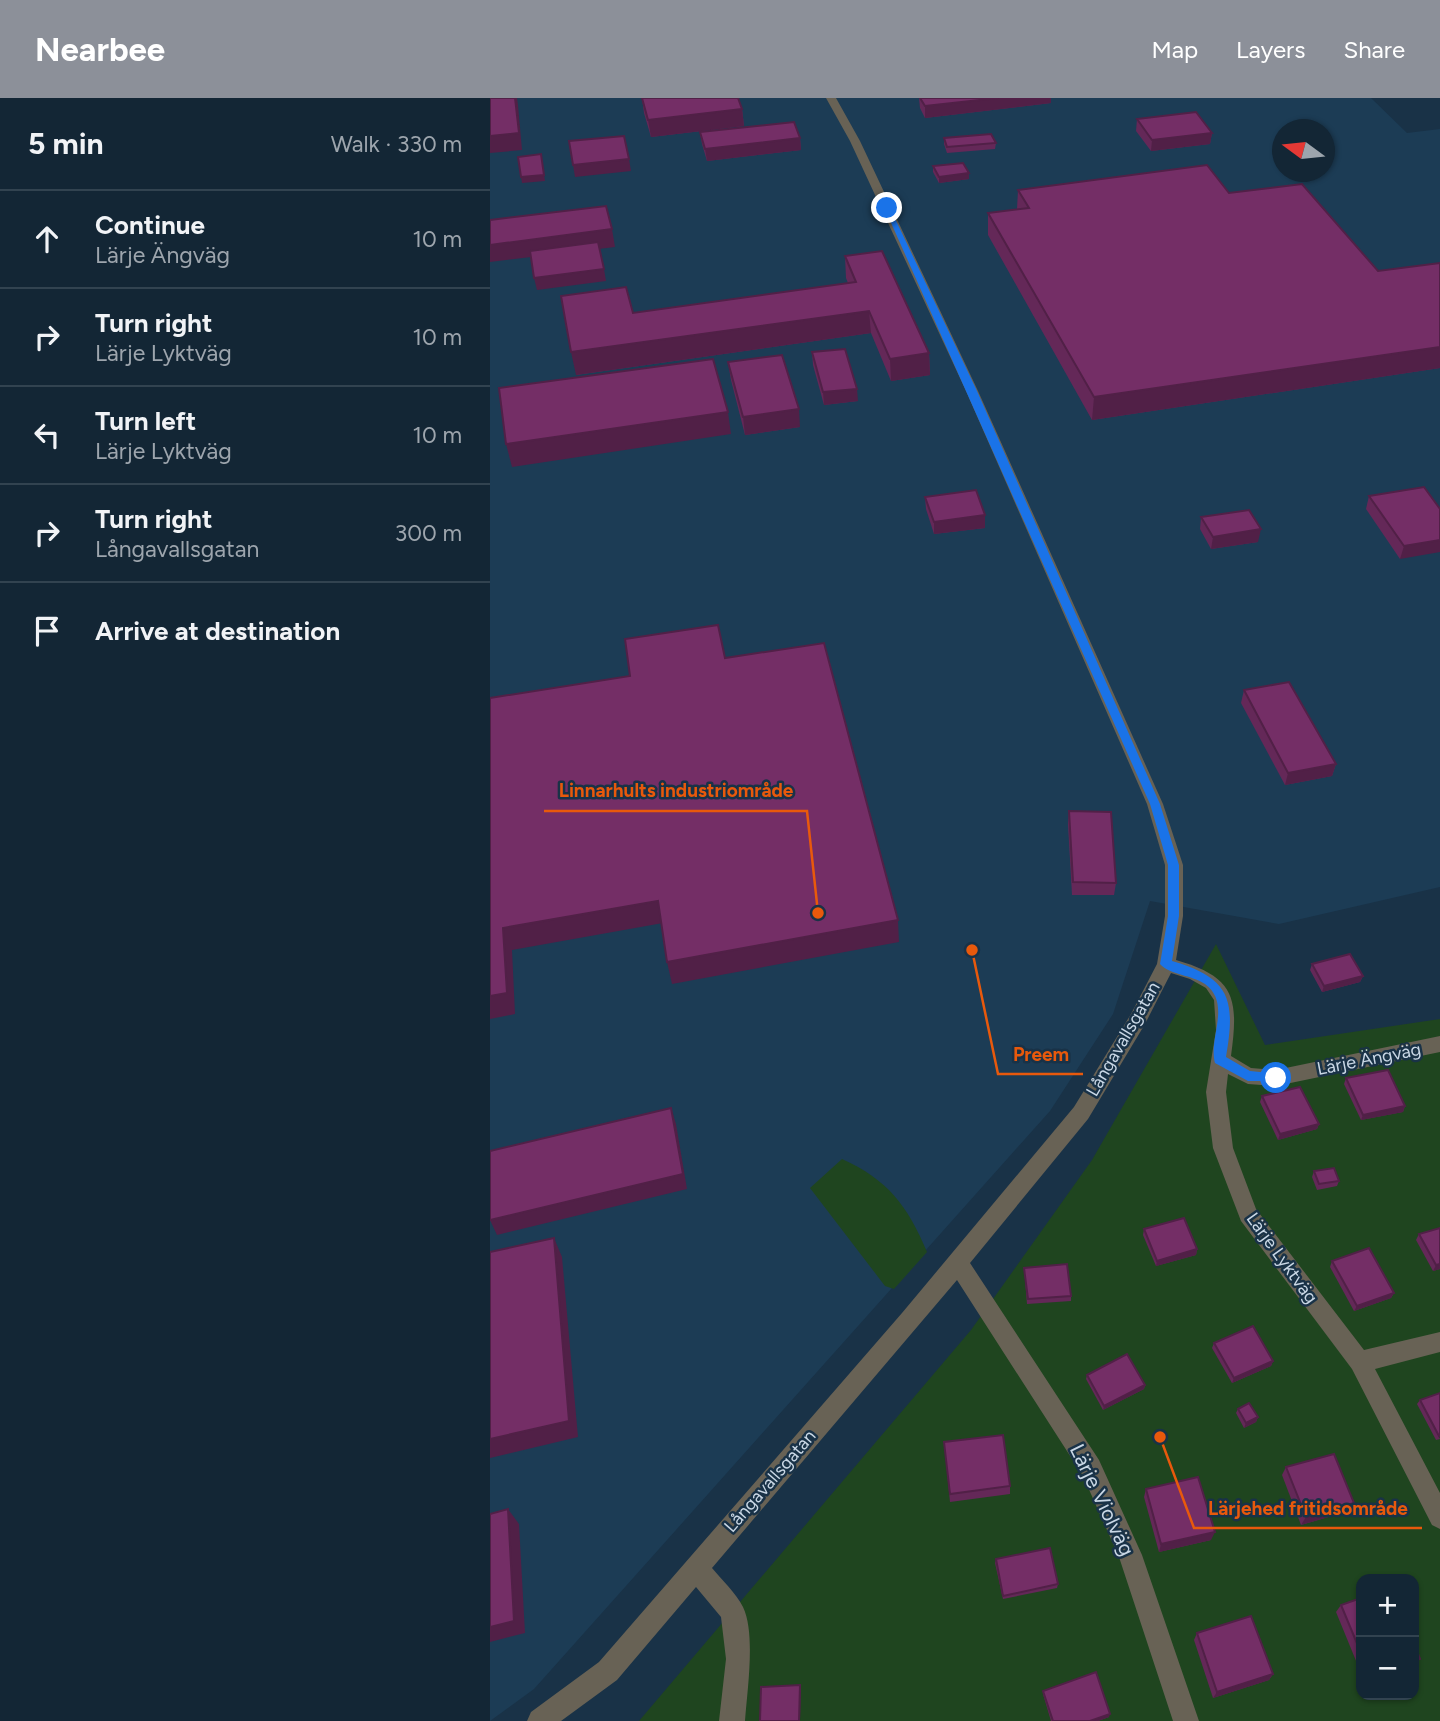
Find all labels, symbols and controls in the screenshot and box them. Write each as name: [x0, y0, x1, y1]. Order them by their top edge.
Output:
text: Nearbee: [35, 30, 165, 69]
text: Map: [1151, 35, 1198, 64]
text: Layers: [1236, 35, 1305, 64]
text: Share: [1343, 35, 1405, 64]
north arrow: [1272, 119, 1335, 182]
text: 5 min: [28, 125, 104, 162]
text: Walk · 330 m: [331, 130, 462, 158]
route end: [871, 192, 902, 223]
text: Continue: [95, 209, 205, 241]
icon: ahead: [28, 220, 66, 258]
text: 10 m: [413, 225, 462, 253]
text: Lärje Ängväg: [95, 241, 230, 269]
text: Turn right: [95, 307, 212, 339]
icon: right: [28, 318, 66, 356]
text: 10 m: [413, 323, 462, 351]
text: Lärje Lyktväg: [95, 339, 232, 367]
text: Turn left: [95, 405, 196, 437]
icon: left: [28, 416, 66, 454]
text: 10 m: [413, 421, 462, 449]
text: Lärje Lyktväg: [95, 437, 232, 465]
text: Turn right: [95, 503, 212, 535]
icon: right: [28, 514, 66, 552]
text: 300 m: [395, 519, 462, 547]
text: Långavallsgatan: [95, 535, 259, 563]
icon: arrive: [28, 612, 66, 650]
text: Arrive at destination: [95, 615, 340, 647]
callout: Linnarhults industriområde: [544, 771, 807, 811]
text: Linnarhults industriområde: [559, 779, 794, 802]
street label: Långavallsgatan: [1081, 978, 1165, 1100]
callout: Preem: [998, 1034, 1083, 1074]
street label: Lärje Ängväg: [1315, 1038, 1423, 1080]
text: Preem: [1013, 1043, 1069, 1066]
route start: [1260, 1062, 1291, 1093]
street label: Lärje Lyktväg: [1242, 1208, 1322, 1308]
street label: Långavallsgatan: [720, 1425, 820, 1537]
street label: Lärje Violväg: [1065, 1440, 1140, 1560]
callout: Lärjehed fritidsområde: [1194, 1488, 1422, 1528]
text: Lärjehed fritidsområde: [1208, 1497, 1408, 1520]
map controls: [1356, 1574, 1419, 1700]
button: +: [1356, 1574, 1419, 1637]
button: −: [1356, 1637, 1419, 1700]

